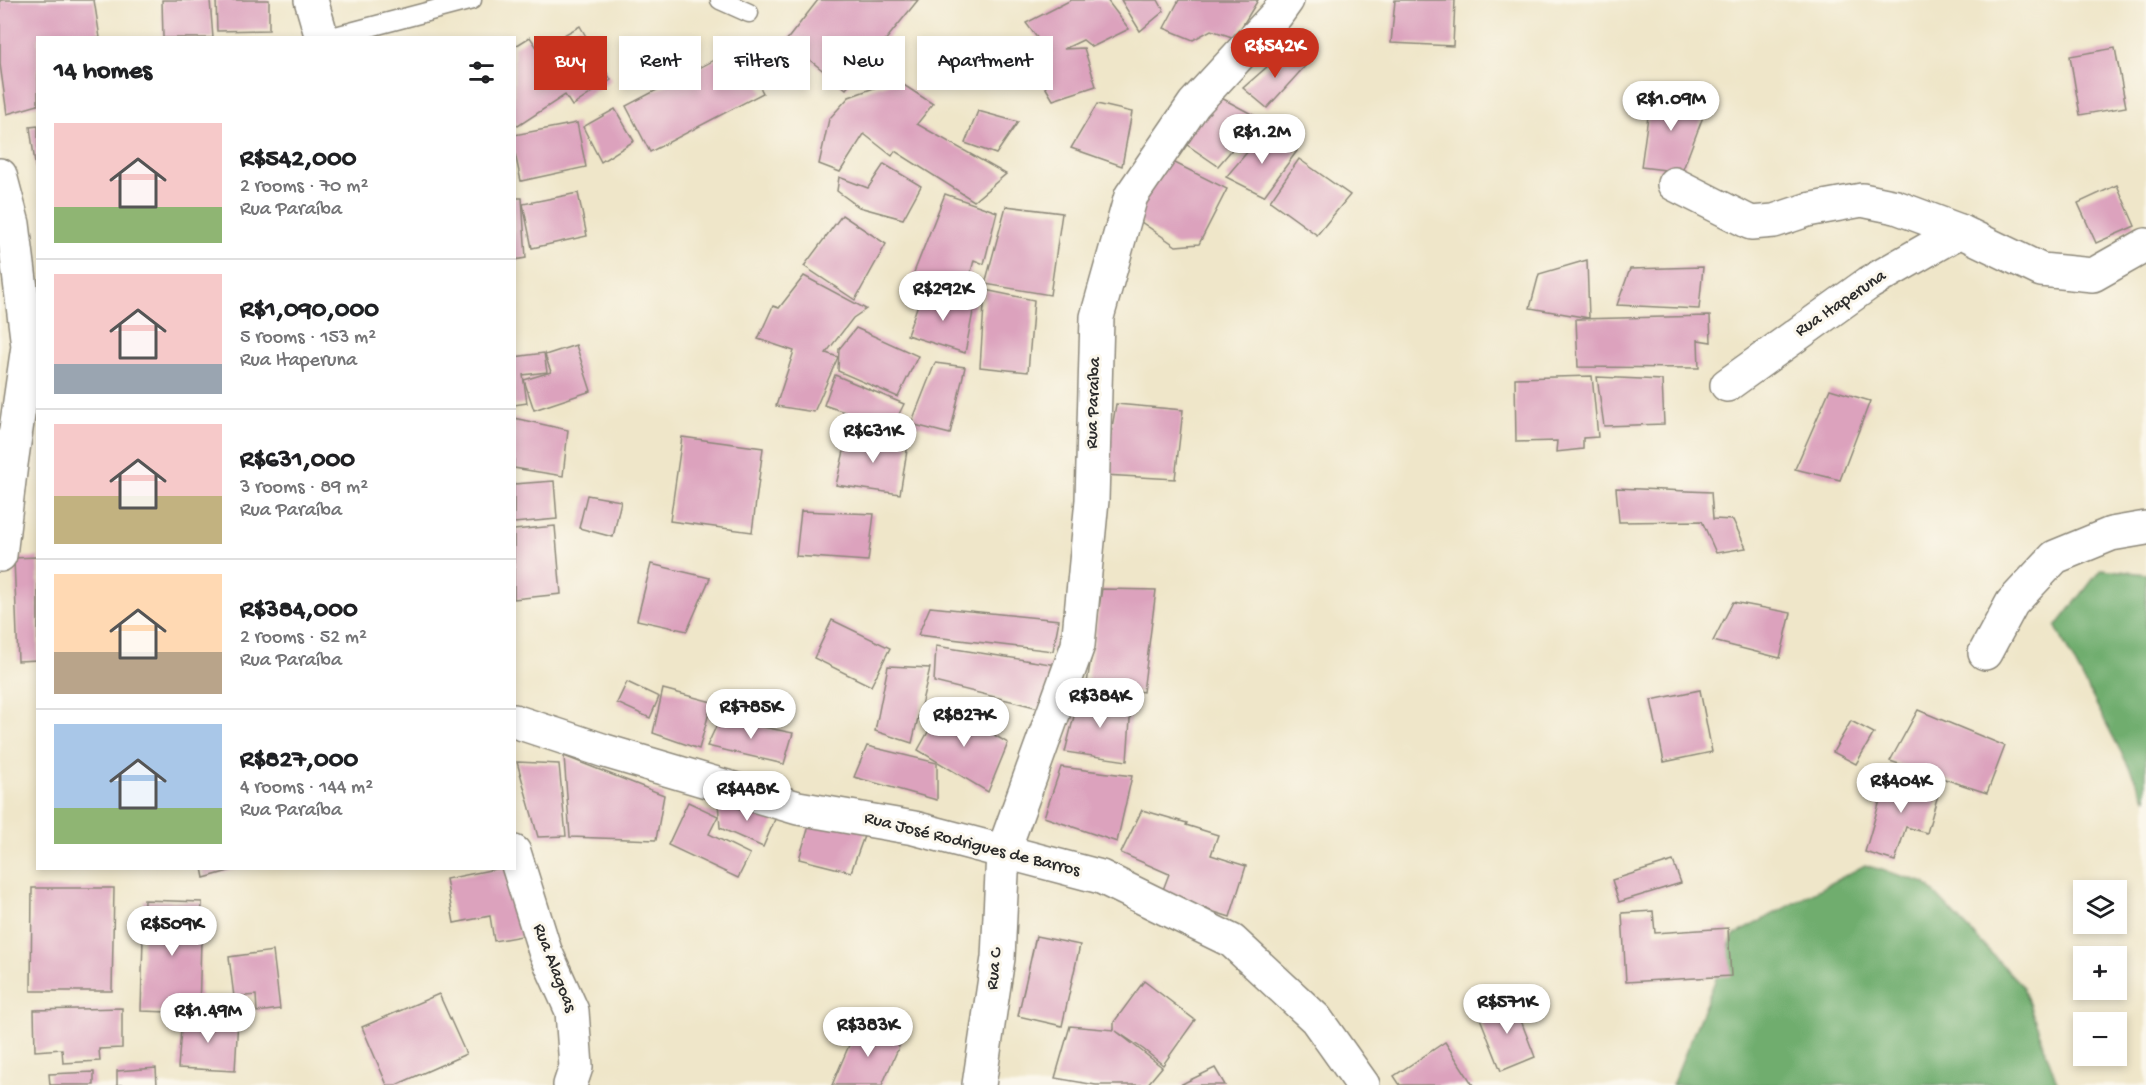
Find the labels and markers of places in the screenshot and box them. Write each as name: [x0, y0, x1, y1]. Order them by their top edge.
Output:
pin: R$542K: [1226, 28, 1324, 79]
pin: R$1.09M: [1616, 81, 1726, 132]
pin: R$1.2M: [1213, 114, 1311, 165]
pin: R$292K: [894, 271, 992, 322]
pin: R$631K: [824, 413, 922, 464]
pin: R$384K: [1051, 678, 1149, 729]
pin: R$785K: [702, 689, 800, 740]
pin: R$827K: [915, 697, 1013, 748]
pin: R$404K: [1852, 763, 1950, 814]
pin: R$448K: [698, 771, 796, 822]
pin: R$509K: [123, 906, 221, 957]
pin: R$571K: [1458, 984, 1556, 1035]
pin: R$1.49M: [153, 993, 263, 1044]
pin: R$383K: [819, 1007, 917, 1058]

